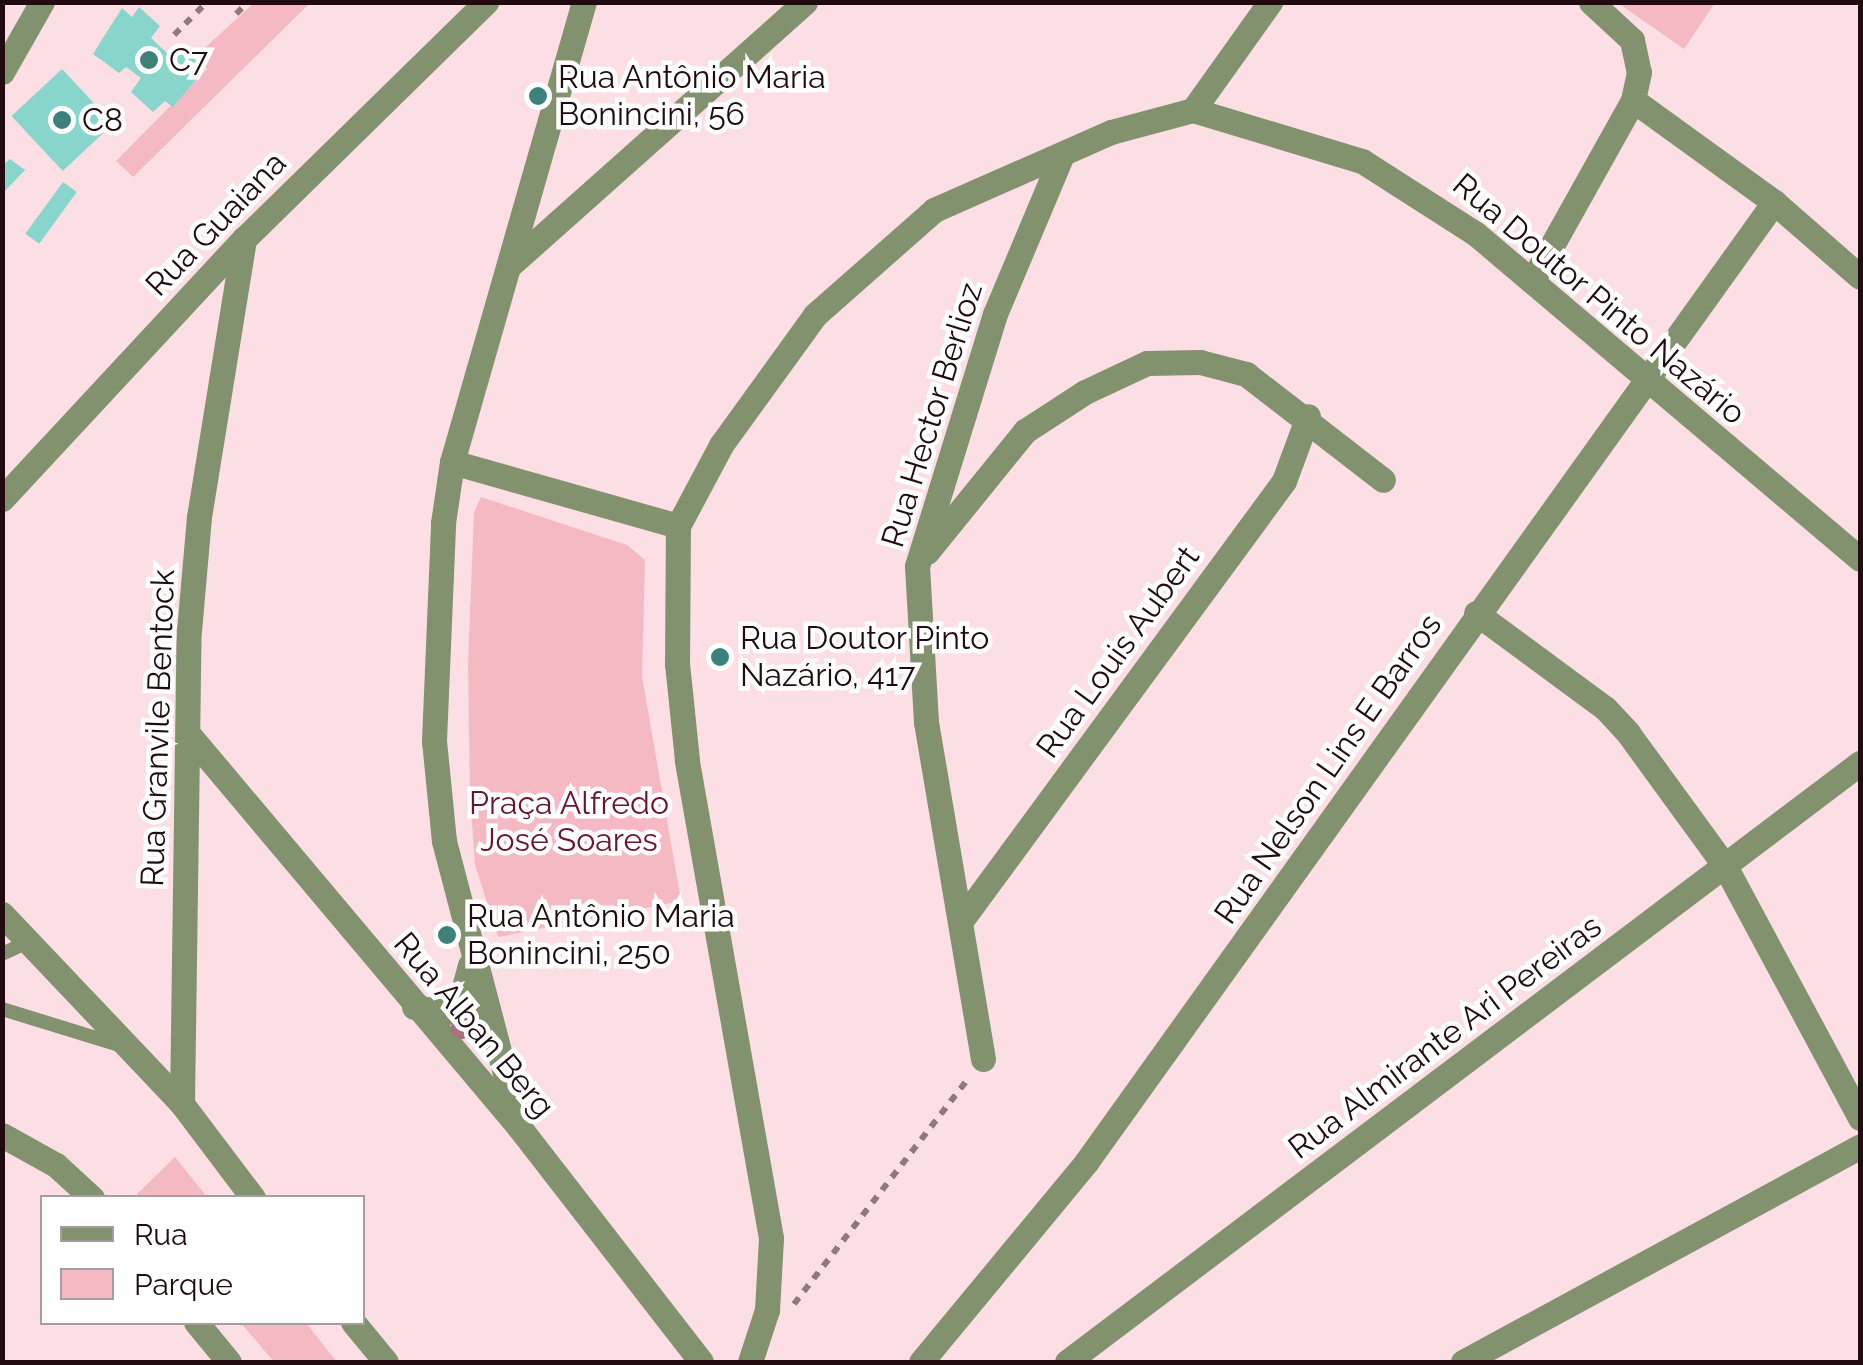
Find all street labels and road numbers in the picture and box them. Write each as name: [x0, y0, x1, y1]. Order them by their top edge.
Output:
street label: Rua Guaiana: [138, 144, 294, 304]
street label: Rua Doutor Pinto Nazário: [1445, 165, 1753, 433]
street label: Rua Hector Berlioz: [873, 278, 991, 552]
street label: Rua Louis Aubert: [1028, 538, 1208, 766]
street label: Rua Granvile Bentock: [133, 569, 183, 887]
street label: Rua Nelson Lins E Barros: [1206, 607, 1450, 931]
street label: Rua Almirante Ari Pereiras: [1280, 906, 1610, 1168]
street label: Rua Alban Berg: [385, 924, 563, 1126]

